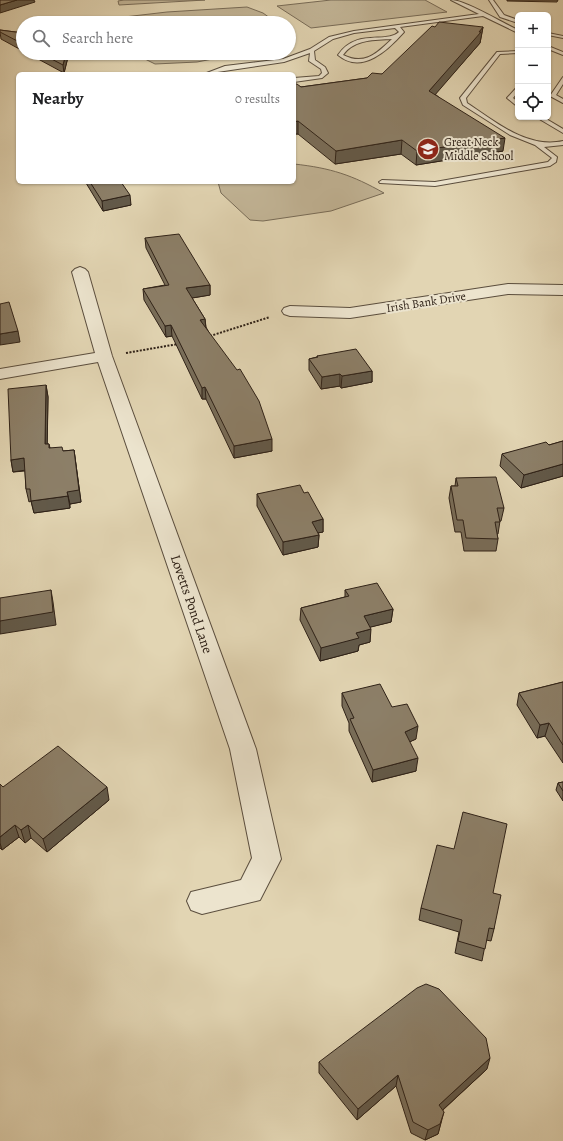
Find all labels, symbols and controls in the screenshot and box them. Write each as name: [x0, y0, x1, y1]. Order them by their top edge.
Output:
map controls: [515, 12, 551, 120]
button: +: [515, 12, 551, 48]
search box: [16, 16, 296, 60]
icon: search: [30, 27, 52, 49]
text: Search here: [62, 28, 133, 48]
button: −: [515, 48, 551, 84]
button: locate: [515, 84, 551, 120]
text: Nearby: [32, 87, 83, 110]
text: 0 results: [235, 90, 280, 107]
place label: Great Neck Middle School: [444, 134, 514, 164]
school or university icon: Great Neck Middle School: [415, 136, 441, 162]
street label: Irish Bank Drive: [385, 288, 467, 316]
street label: Lovetts Pond Lane: [166, 552, 217, 656]

